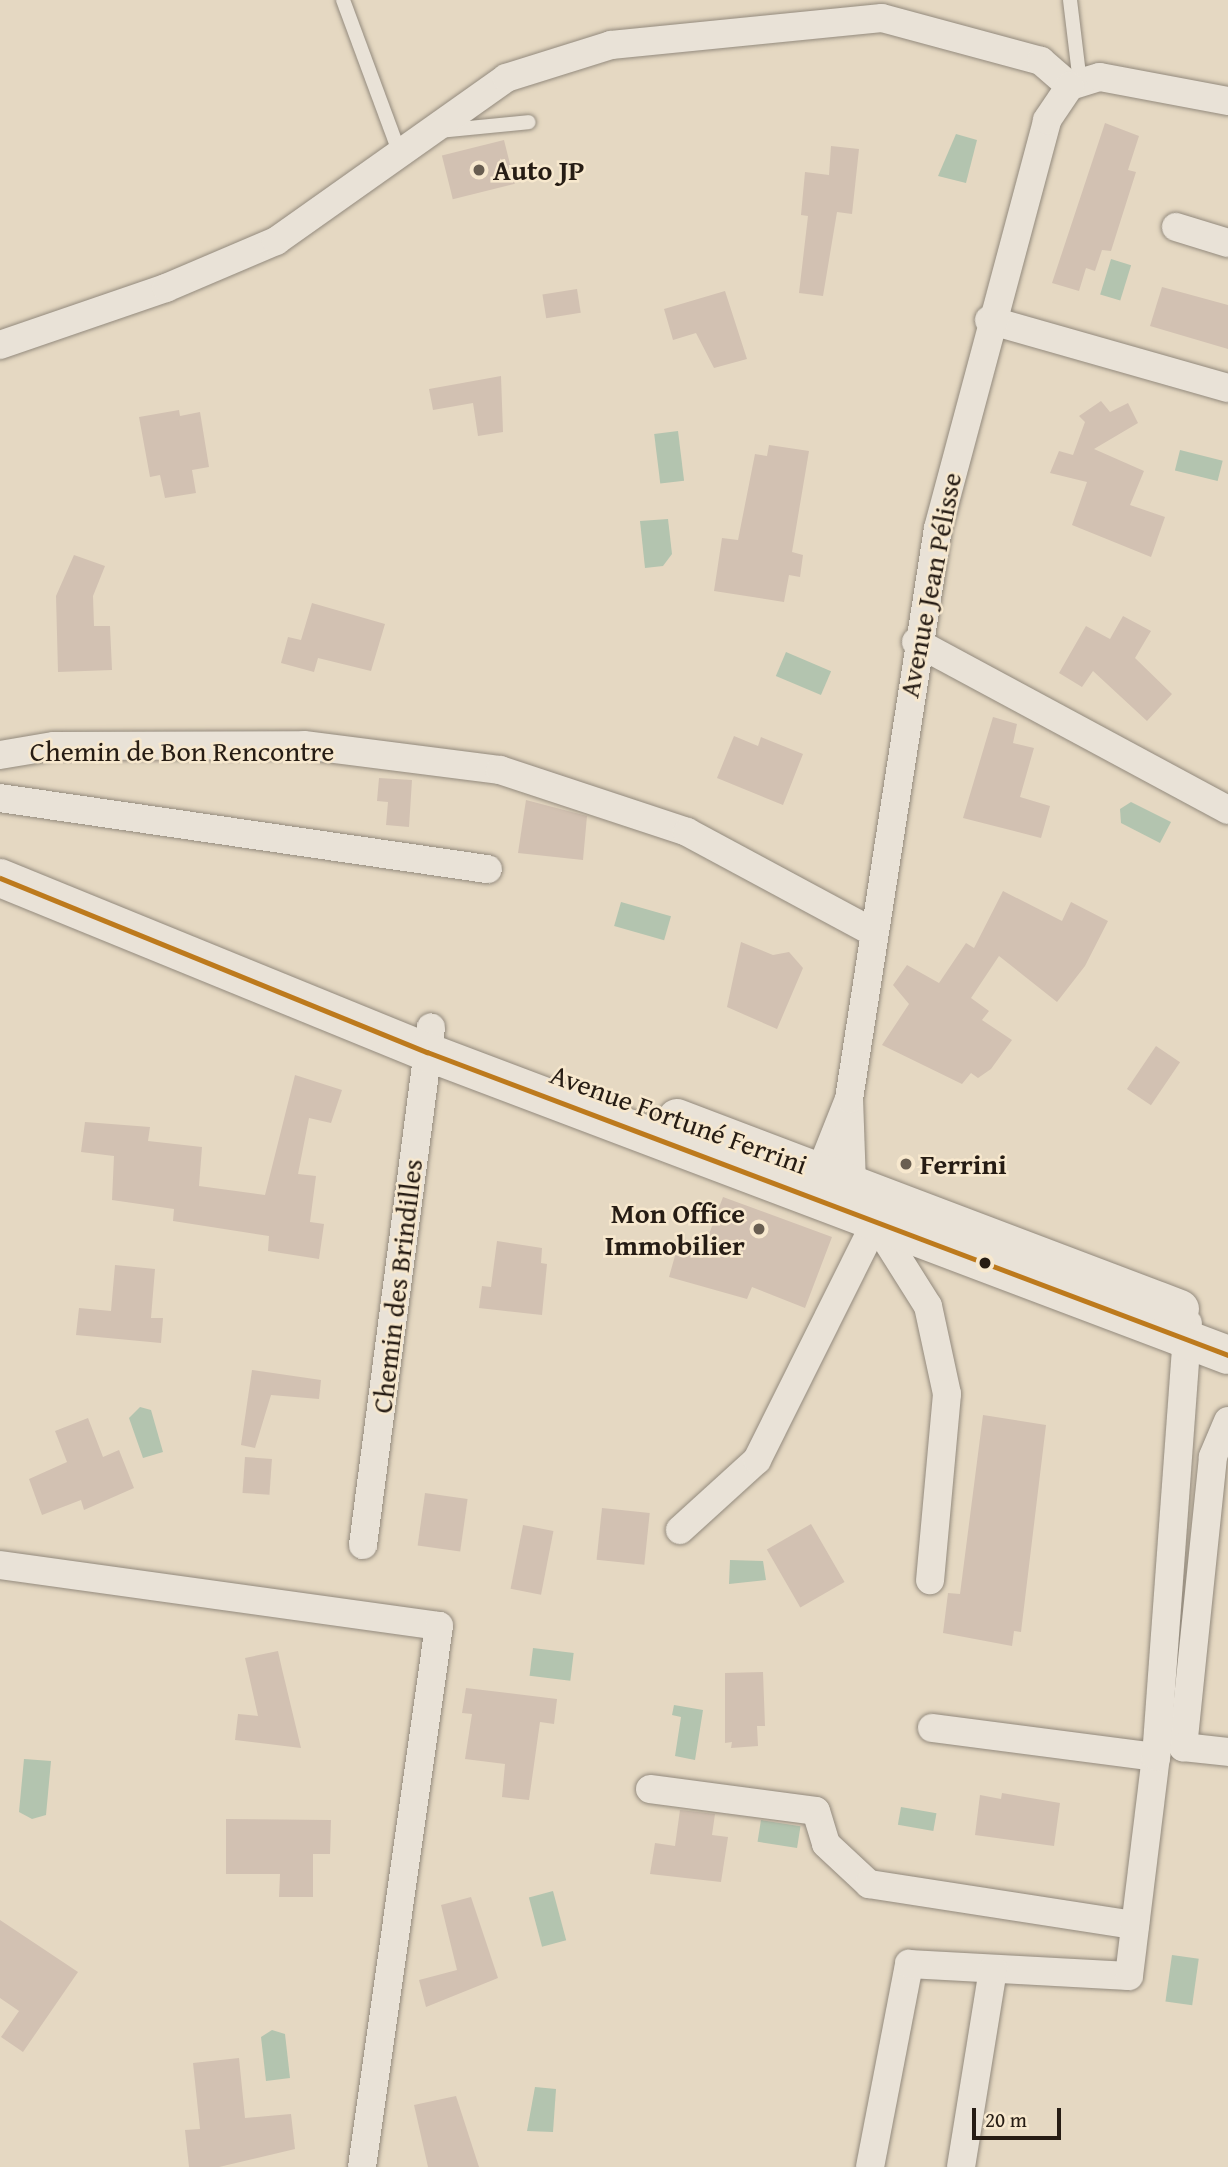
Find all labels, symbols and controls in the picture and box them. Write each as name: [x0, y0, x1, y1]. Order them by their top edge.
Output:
place label: Auto JP: [493, 153, 585, 187]
marker: Auto JP: [471, 162, 487, 178]
street label: Avenue Jean Pélisse: [892, 470, 968, 700]
street label: Chemin de Bon Rencontre: [30, 734, 334, 768]
street label: Avenue Fortuné Ferrini: [546, 1057, 812, 1181]
place label: Ferrini: [920, 1147, 1007, 1181]
marker: Ferrini: [898, 1156, 914, 1172]
street label: Chemin des Brindilles: [365, 1157, 429, 1415]
place label: Mon Office Immobilier: [605, 1196, 745, 1262]
marker: Mon Office Immobilier: [751, 1221, 767, 1237]
unlabelled marker: [978, 1256, 992, 1270]
scale bar: [976, 2094, 1065, 2138]
text: 20 m: [985, 2104, 1027, 2135]

